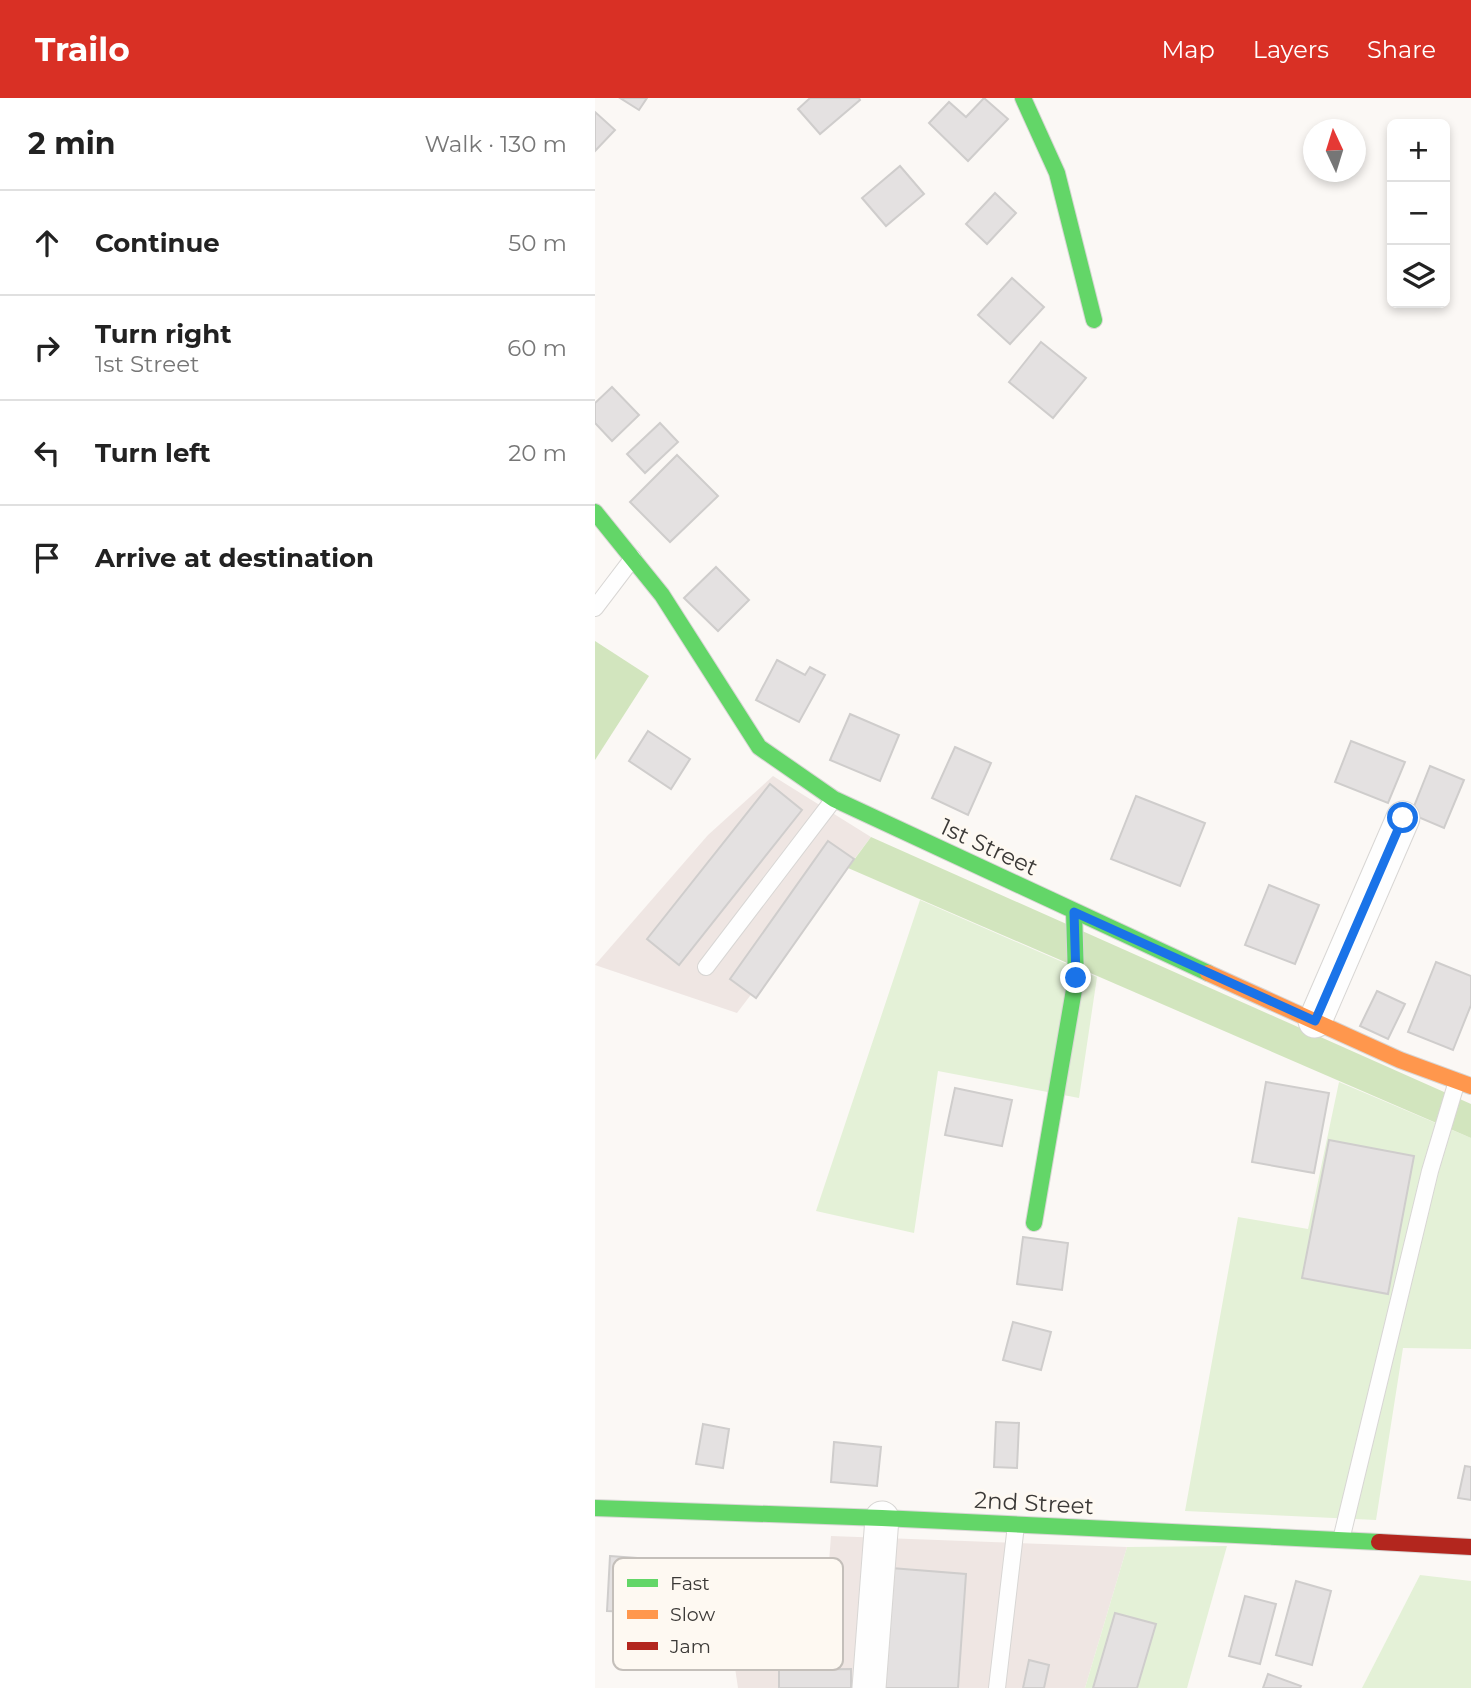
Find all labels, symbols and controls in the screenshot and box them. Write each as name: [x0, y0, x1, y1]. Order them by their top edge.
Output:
text: Trailo: [35, 29, 130, 69]
text: Map: [1161, 35, 1215, 64]
text: Layers: [1253, 35, 1329, 64]
text: Share: [1367, 35, 1436, 64]
north arrow: [1303, 119, 1366, 182]
map controls: [1387, 119, 1450, 308]
button: +: [1387, 119, 1450, 182]
text: 2 min: [28, 125, 115, 162]
text: Walk · 130 m: [424, 130, 567, 158]
button: −: [1387, 182, 1450, 245]
icon: ahead: [28, 224, 66, 262]
text: Continue: [95, 227, 220, 259]
text: 50 m: [508, 229, 567, 257]
button: layers: [1387, 245, 1450, 308]
text: Turn right: [95, 318, 231, 350]
icon: right: [28, 329, 66, 367]
text: 60 m: [507, 334, 567, 362]
text: 1st Street: [95, 350, 199, 378]
icon: left: [28, 434, 66, 472]
text: Turn left: [95, 437, 211, 469]
text: 20 m: [508, 439, 567, 467]
icon: arrive: [28, 539, 66, 577]
text: Arrive at destination: [95, 542, 374, 574]
route start: [1387, 802, 1418, 833]
street label: 1st Street: [936, 812, 1042, 882]
route end: [1060, 962, 1091, 993]
street label: 2nd Street: [973, 1486, 1095, 1520]
legend: [613, 1558, 843, 1670]
text: Fast: [670, 1572, 710, 1595]
text: Slow: [670, 1603, 715, 1626]
text: Jam: [669, 1635, 711, 1658]

